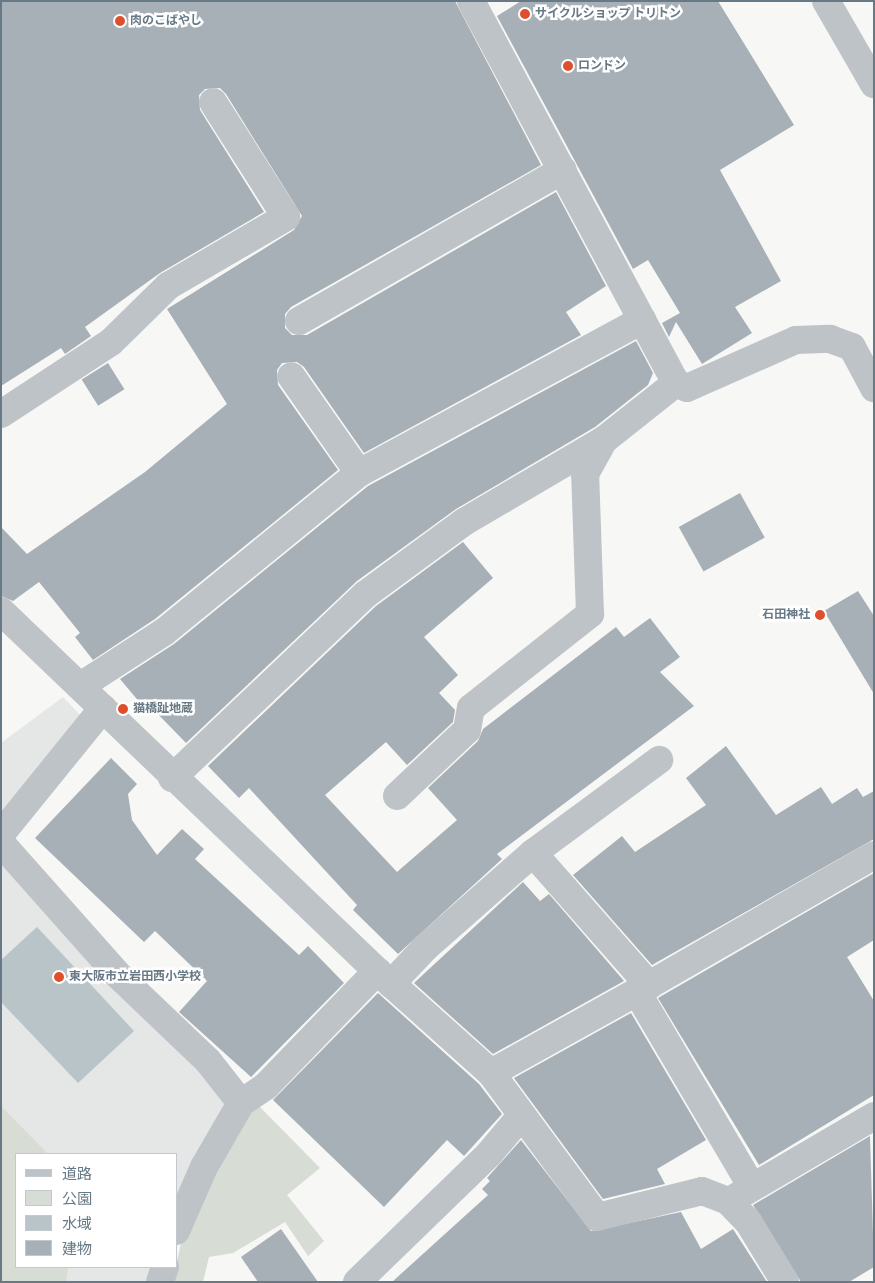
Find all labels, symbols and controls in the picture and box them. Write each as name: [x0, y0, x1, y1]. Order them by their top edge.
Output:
place label: サイクルショップ トリトン: [535, 7, 682, 21]
marker: サイクルショップ トリトン: [519, 8, 531, 20]
place label: 肉のこばやし: [130, 14, 202, 28]
marker: 肉のこばやし: [114, 15, 126, 27]
place label: ロンドン: [578, 59, 626, 73]
marker: ロンドン: [562, 60, 574, 72]
place label: 石田神社: [762, 608, 810, 622]
marker: 石田神社: [814, 609, 826, 621]
place label: 猫橋趾地蔵: [133, 702, 193, 716]
marker: 猫橋趾地蔵: [117, 703, 129, 715]
place label: 東大阪市立岩田西小学校: [69, 970, 201, 984]
marker: 東大阪市立岩田西小学校: [53, 971, 65, 983]
legend: [15, 1153, 178, 1268]
text: 道路: [62, 1165, 92, 1182]
text: 公園: [62, 1190, 92, 1207]
text: 水域: [62, 1215, 92, 1232]
text: 建物: [62, 1240, 92, 1257]

